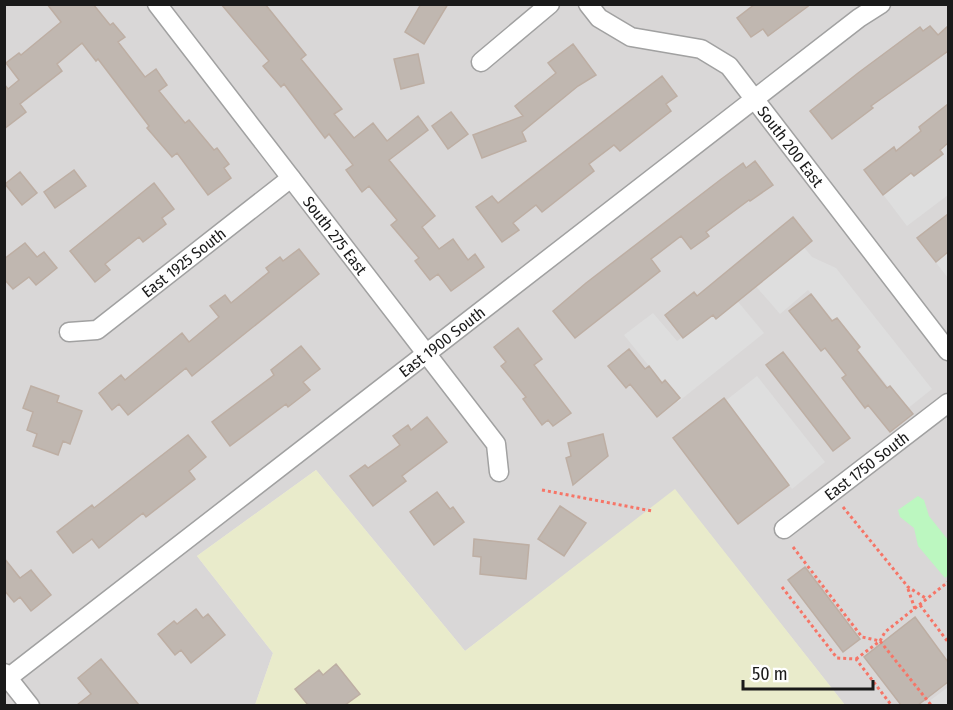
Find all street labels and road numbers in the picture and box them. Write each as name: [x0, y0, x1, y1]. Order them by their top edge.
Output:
street label: South 200 East: [754, 102, 828, 191]
street label: South 275 East: [299, 192, 372, 279]
street label: East 1925 South: [138, 224, 229, 301]
street label: East 1900 South: [395, 302, 489, 381]
street label: East 1750 South: [821, 427, 912, 504]

